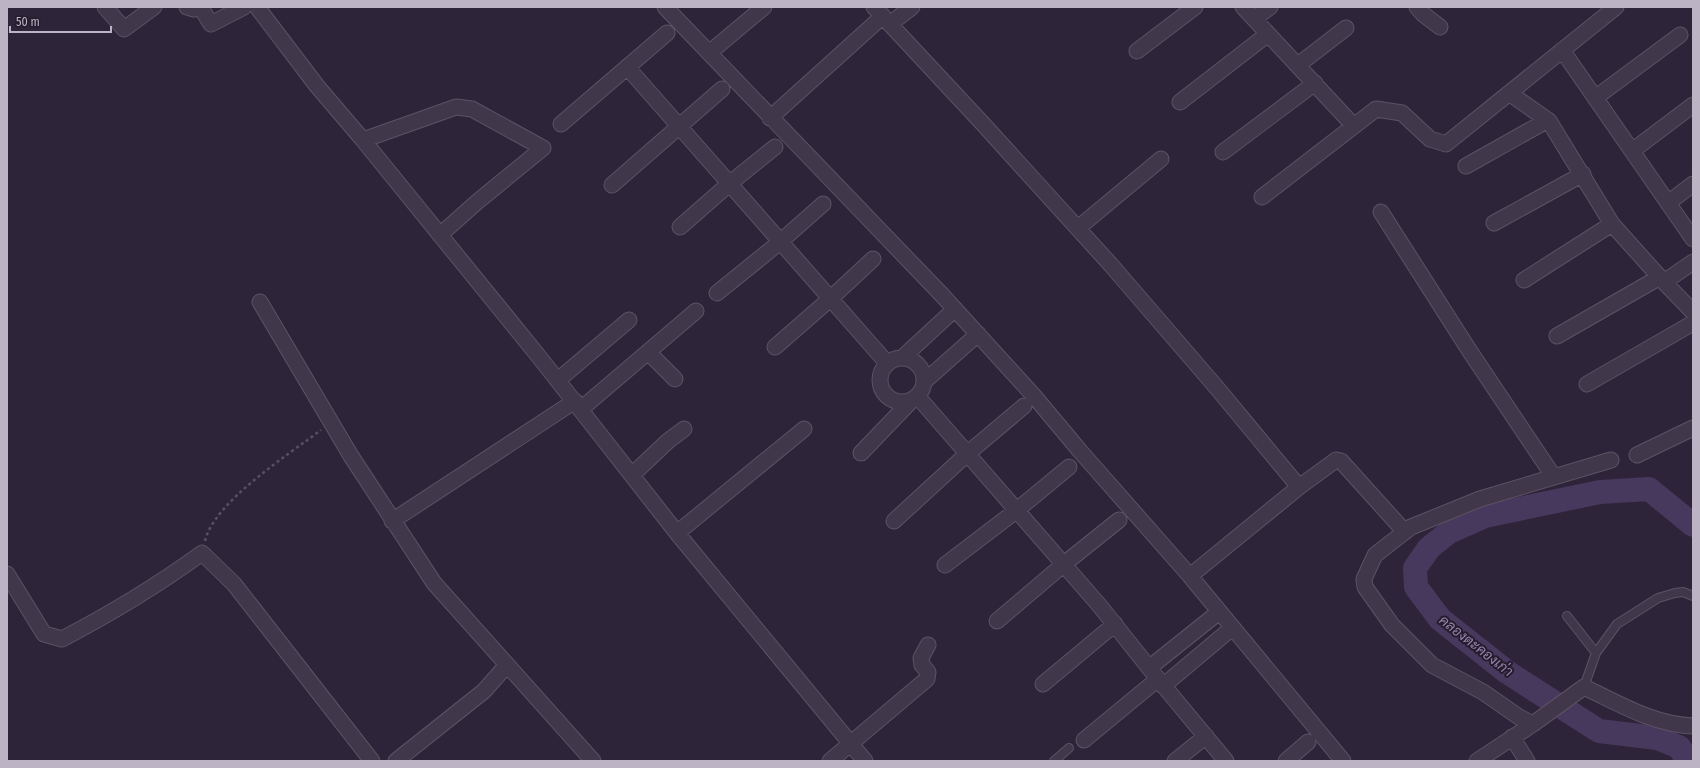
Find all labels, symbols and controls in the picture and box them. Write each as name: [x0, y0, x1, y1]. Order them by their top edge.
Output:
scale bar: [10, 8, 111, 34]
text: 50 m: [16, 15, 40, 29]
water label: คลองตะคองเก่า: [1436, 612, 1517, 680]

